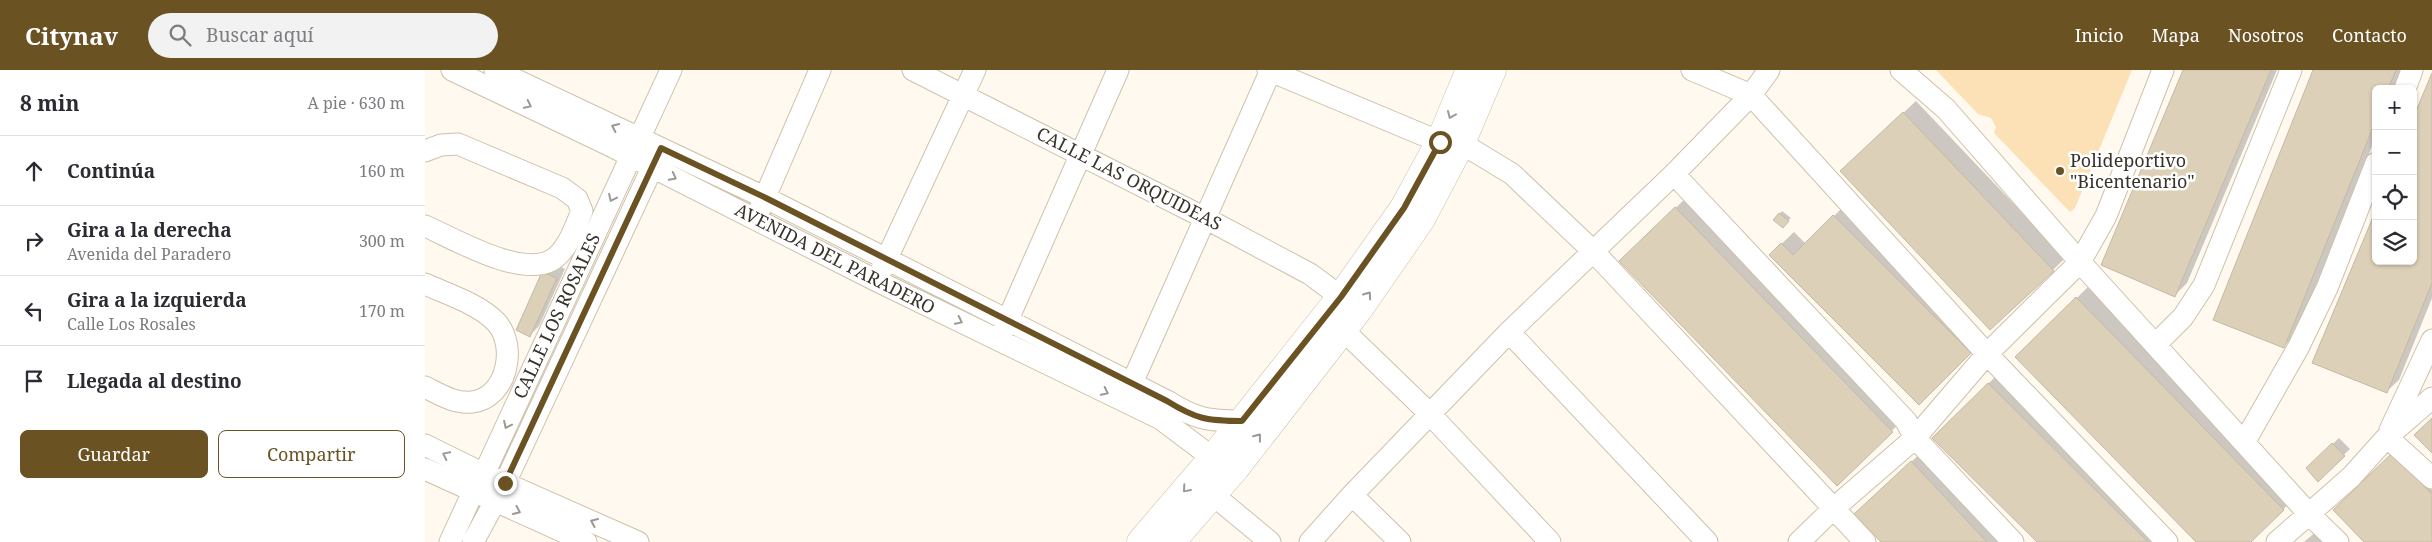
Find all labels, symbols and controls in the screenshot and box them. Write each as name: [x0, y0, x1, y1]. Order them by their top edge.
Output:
search box: [148, 13, 498, 58]
text: Citynav: [25, 19, 118, 52]
icon: search: [166, 21, 194, 49]
text: Buscar aquí: [206, 22, 314, 48]
text: Inicio: [2075, 23, 2124, 47]
text: Mapa: [2152, 23, 2200, 47]
text: Nosotros: [2228, 23, 2304, 47]
text: Contacto: [2332, 23, 2407, 47]
map controls: [2372, 85, 2417, 265]
button: +: [2372, 85, 2417, 130]
text: 8 min: [20, 89, 79, 117]
text: A pie · 630 m: [308, 92, 405, 114]
one-way arrow: [522, 99, 531, 109]
one-way arrow: [1447, 110, 1458, 119]
street label: CALLE LAS ORQUIDEAS: [1033, 121, 1226, 235]
one-way arrow: [611, 122, 620, 133]
button: −: [2372, 130, 2417, 175]
route start: [1429, 131, 1452, 154]
place label: Polideportivo "Bicentenario": [2070, 148, 2195, 193]
icon: ahead: [20, 157, 48, 185]
text: Continúa: [67, 158, 155, 184]
text: 160 m: [359, 160, 405, 182]
marker: Polideportivo "Bicentenario": [2054, 165, 2066, 177]
one-way arrow: [668, 171, 677, 181]
button: locate: [2372, 175, 2417, 220]
one-way arrow: [608, 193, 618, 202]
street label: AVENIDA DEL PARADERO: [731, 197, 940, 319]
text: Gira a la derecha: [67, 217, 232, 243]
button: layers: [2372, 220, 2417, 265]
icon: right: [20, 227, 48, 255]
street label: CALLE LOS ROSALES: [507, 229, 605, 402]
text: 300 m: [359, 230, 405, 252]
text: Avenida del Paradero: [67, 243, 231, 265]
text: Gira a la izquierda: [67, 287, 247, 313]
one-way arrow: [1362, 291, 1371, 300]
icon: left: [20, 297, 48, 325]
text: 170 m: [359, 300, 405, 322]
text: Calle Los Rosales: [67, 313, 196, 335]
one-way arrow: [954, 315, 963, 325]
icon: arrive: [20, 367, 48, 395]
text: Llegada al destino: [67, 368, 242, 394]
one-way arrow: [1100, 386, 1109, 396]
one-way arrow: [502, 420, 513, 429]
button: Guardar: [20, 430, 208, 478]
button: Compartir: [218, 430, 405, 478]
one-way arrow: [1253, 434, 1262, 443]
one-way arrow: [442, 451, 451, 461]
route end: [494, 472, 517, 495]
one-way arrow: [1183, 483, 1192, 492]
one-way arrow: [512, 505, 521, 516]
one-way arrow: [590, 518, 599, 529]

